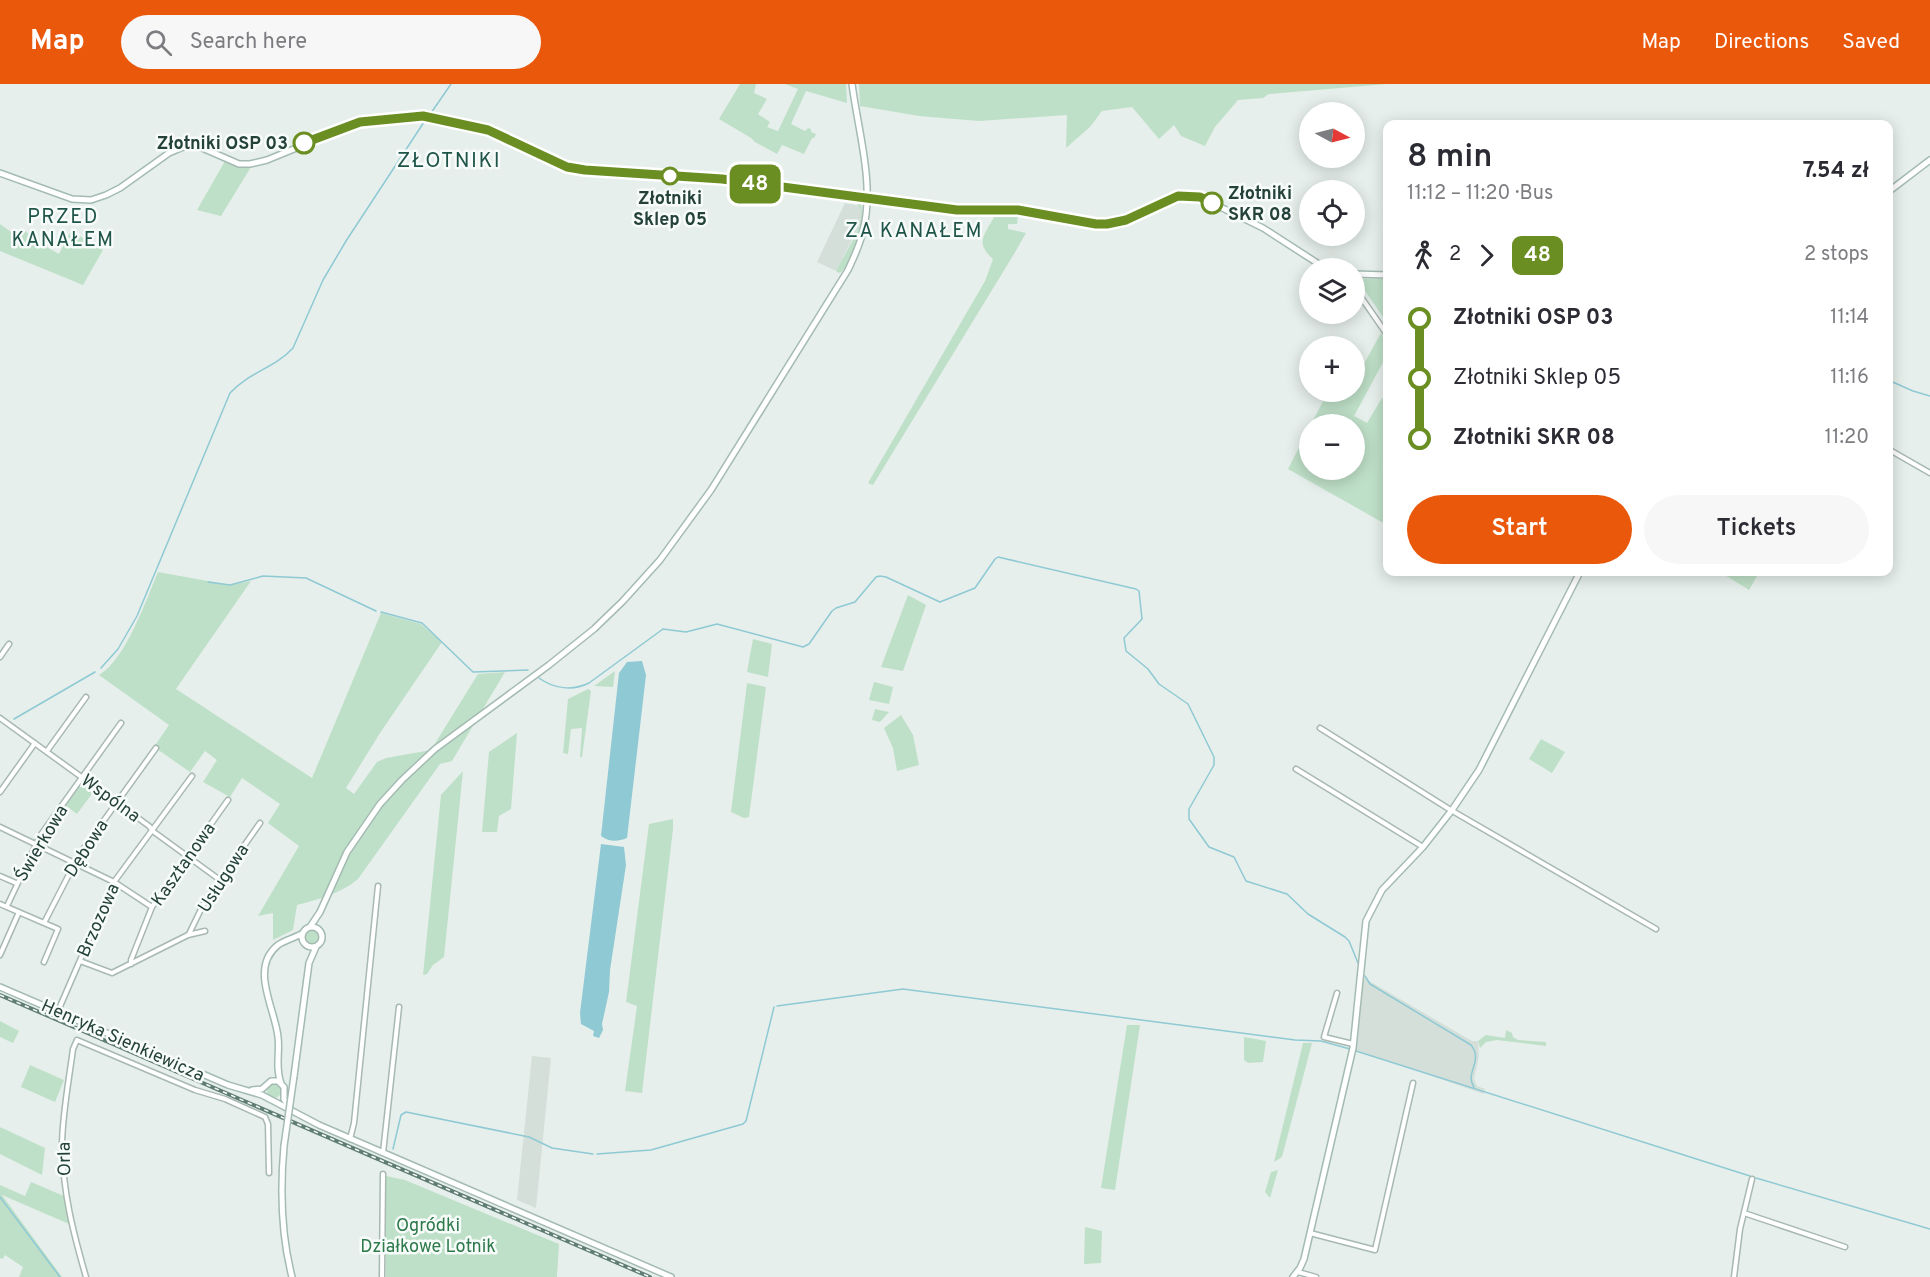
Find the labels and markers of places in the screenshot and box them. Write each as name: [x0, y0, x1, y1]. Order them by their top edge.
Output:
marker: Złotniki OSP 03: [293, 132, 315, 154]
place label: Złotniki OSP 03: [157, 133, 288, 156]
marker: Złotniki Sklep 05: [661, 167, 679, 185]
place label: Złotniki SKR 08: [1228, 183, 1292, 227]
place label: Złotniki Sklep 05: [633, 188, 707, 232]
marker: Złotniki SKR 08: [1201, 192, 1223, 214]

